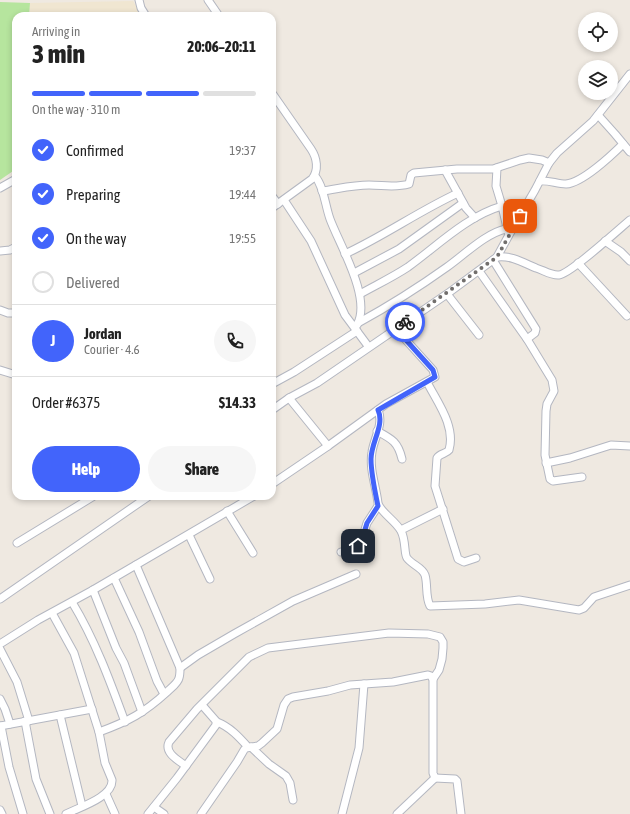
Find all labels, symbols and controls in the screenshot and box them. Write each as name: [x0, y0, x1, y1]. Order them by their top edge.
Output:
map controls: [578, 12, 618, 100]
button: locate: [578, 12, 618, 52]
text: Arriving in: [32, 24, 80, 39]
text: 20:06–20:11: [187, 38, 256, 55]
text: 3 min: [32, 39, 85, 69]
button: layers: [578, 60, 618, 100]
text: On the way · 310 m: [32, 102, 120, 117]
icon: check: [32, 139, 54, 161]
text: Confirmed: [66, 142, 124, 159]
text: 19:37: [229, 143, 256, 158]
icon: check: [32, 183, 54, 205]
text: Preparing: [66, 186, 120, 203]
text: 19:44: [229, 187, 256, 202]
pin: [503, 199, 537, 233]
icon: bag: [509, 205, 531, 227]
icon: check: [32, 227, 54, 249]
text: On the way: [66, 230, 127, 247]
text: 19:55: [229, 231, 256, 246]
text: Delivered: [66, 274, 120, 291]
courier: [385, 302, 425, 342]
icon: bike: [394, 311, 416, 333]
button: phone: [214, 320, 256, 362]
text: Jordan: [84, 325, 122, 342]
text: J: [51, 332, 55, 349]
text: Courier · 4.6: [84, 342, 140, 357]
text: Order #6375: [32, 394, 100, 411]
text: $14.33: [219, 394, 256, 411]
button: Help: [32, 446, 140, 492]
button: Share: [148, 446, 256, 492]
pin: [341, 529, 375, 563]
icon: home: [347, 535, 369, 557]

